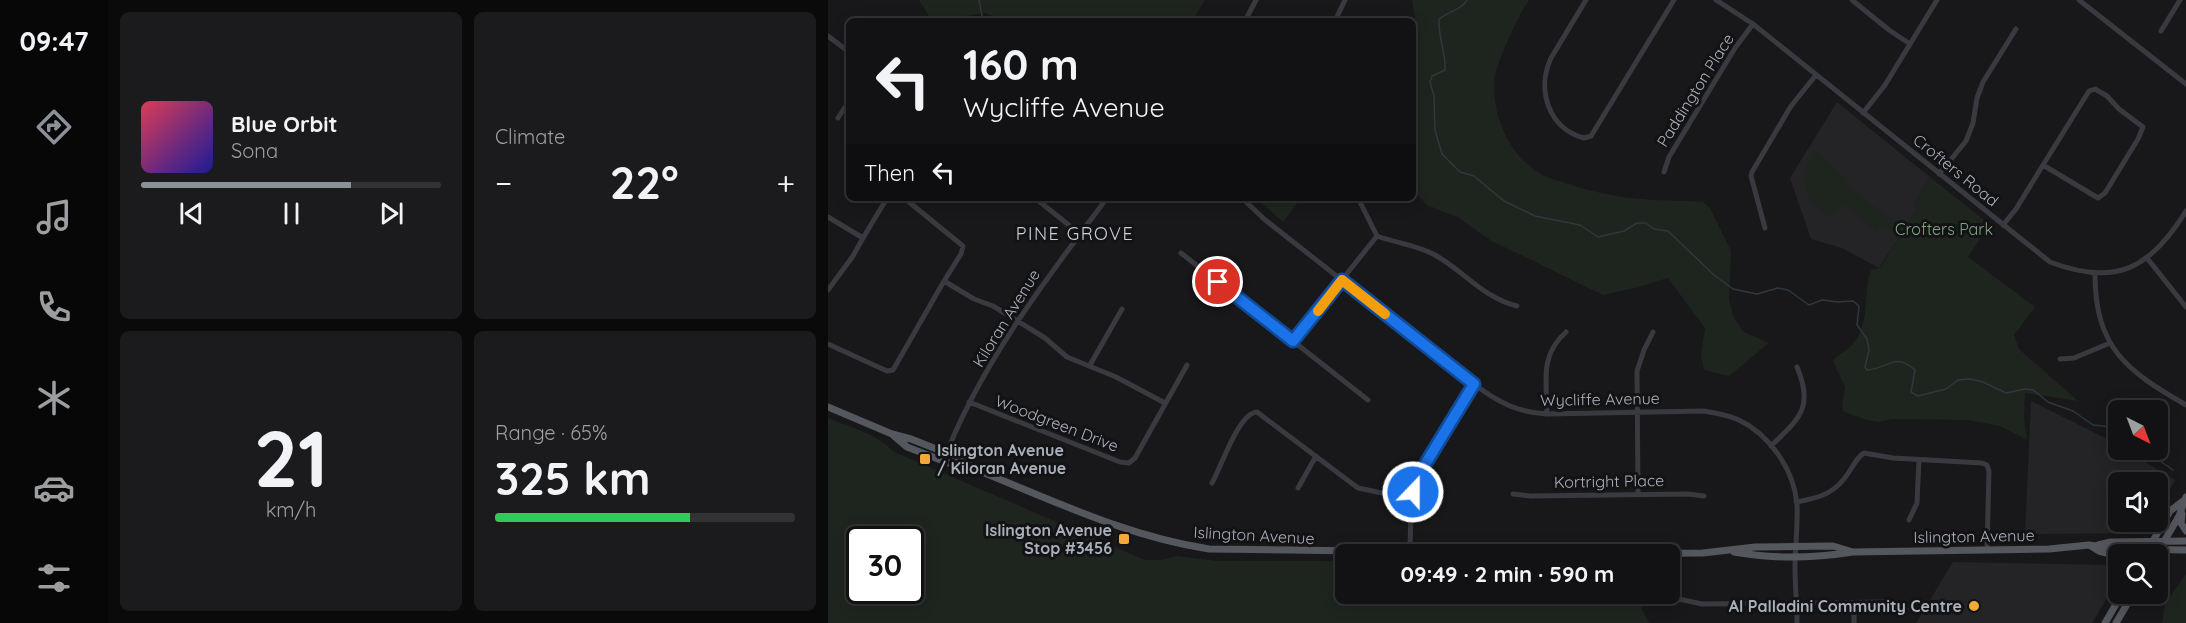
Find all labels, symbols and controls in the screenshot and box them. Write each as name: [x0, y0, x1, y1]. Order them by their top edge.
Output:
text: 09:47: [19, 24, 89, 58]
street label: Paddington Place: [1652, 30, 1738, 150]
text: 160 m: [963, 38, 1079, 91]
icon: left: [864, 42, 942, 120]
text: Wycliffe Avenue: [963, 90, 1165, 124]
icon: directions: [33, 106, 75, 148]
text: Blue Orbit: [231, 110, 337, 138]
text: Climate: [495, 124, 565, 149]
street label: Crofters Road: [1909, 130, 2003, 210]
text: Sona: [231, 138, 278, 163]
text: 22°: [610, 154, 679, 210]
icon: left: [927, 156, 960, 189]
text: Then: [864, 159, 915, 187]
text: −: [495, 162, 512, 203]
text: +: [776, 162, 795, 203]
icon: music: [33, 196, 75, 238]
icon: previous: [175, 197, 208, 230]
icon: pause: [275, 197, 308, 230]
icon: next: [375, 197, 408, 230]
park label: Crofters Park: [1895, 219, 1993, 239]
district label: PINE GROVE: [1016, 222, 1134, 245]
pin: [1192, 256, 1243, 307]
street label: Kiloran Avenue: [968, 265, 1044, 371]
icon: arrive: [1201, 265, 1234, 298]
icon: phone: [33, 286, 75, 328]
icon: climate: [33, 377, 75, 419]
street label: Wycliffe Avenue: [1540, 388, 1660, 410]
street label: Woodgreen Drive: [993, 390, 1121, 456]
north arrow: [2108, 400, 2168, 460]
map controls: [2108, 400, 2168, 604]
text: 21: [254, 409, 328, 507]
text: Range · 65%: [495, 420, 608, 445]
place label: Islington Avenue / Kiloran Avenue: [937, 440, 1066, 478]
text: 325 km: [495, 450, 650, 506]
marker: Islington Avenue / Kiloran Avenue: [918, 452, 932, 466]
position arrow: [1381, 460, 1445, 524]
icon: car: [33, 467, 75, 509]
street label: Kortright Place: [1554, 470, 1664, 492]
button: sound: [2108, 472, 2168, 532]
text: km/h: [266, 497, 316, 522]
place label: Islington Avenue Stop #3456: [985, 520, 1112, 558]
street label: Islington Avenue: [1193, 522, 1315, 548]
street label: Islington Avenue: [1913, 525, 2035, 547]
speed limit sign: 30: [846, 526, 924, 604]
marker: Islington Avenue Stop #3456: [1117, 532, 1131, 546]
button: search: [2108, 544, 2168, 604]
icon: filters: [33, 557, 75, 599]
text: 09:49 · 2 min · 590 m: [1401, 560, 1614, 588]
place label: Al Palladini Community Centre: [1729, 596, 1962, 616]
marker: Al Palladini Community Centre: [1967, 599, 1981, 613]

